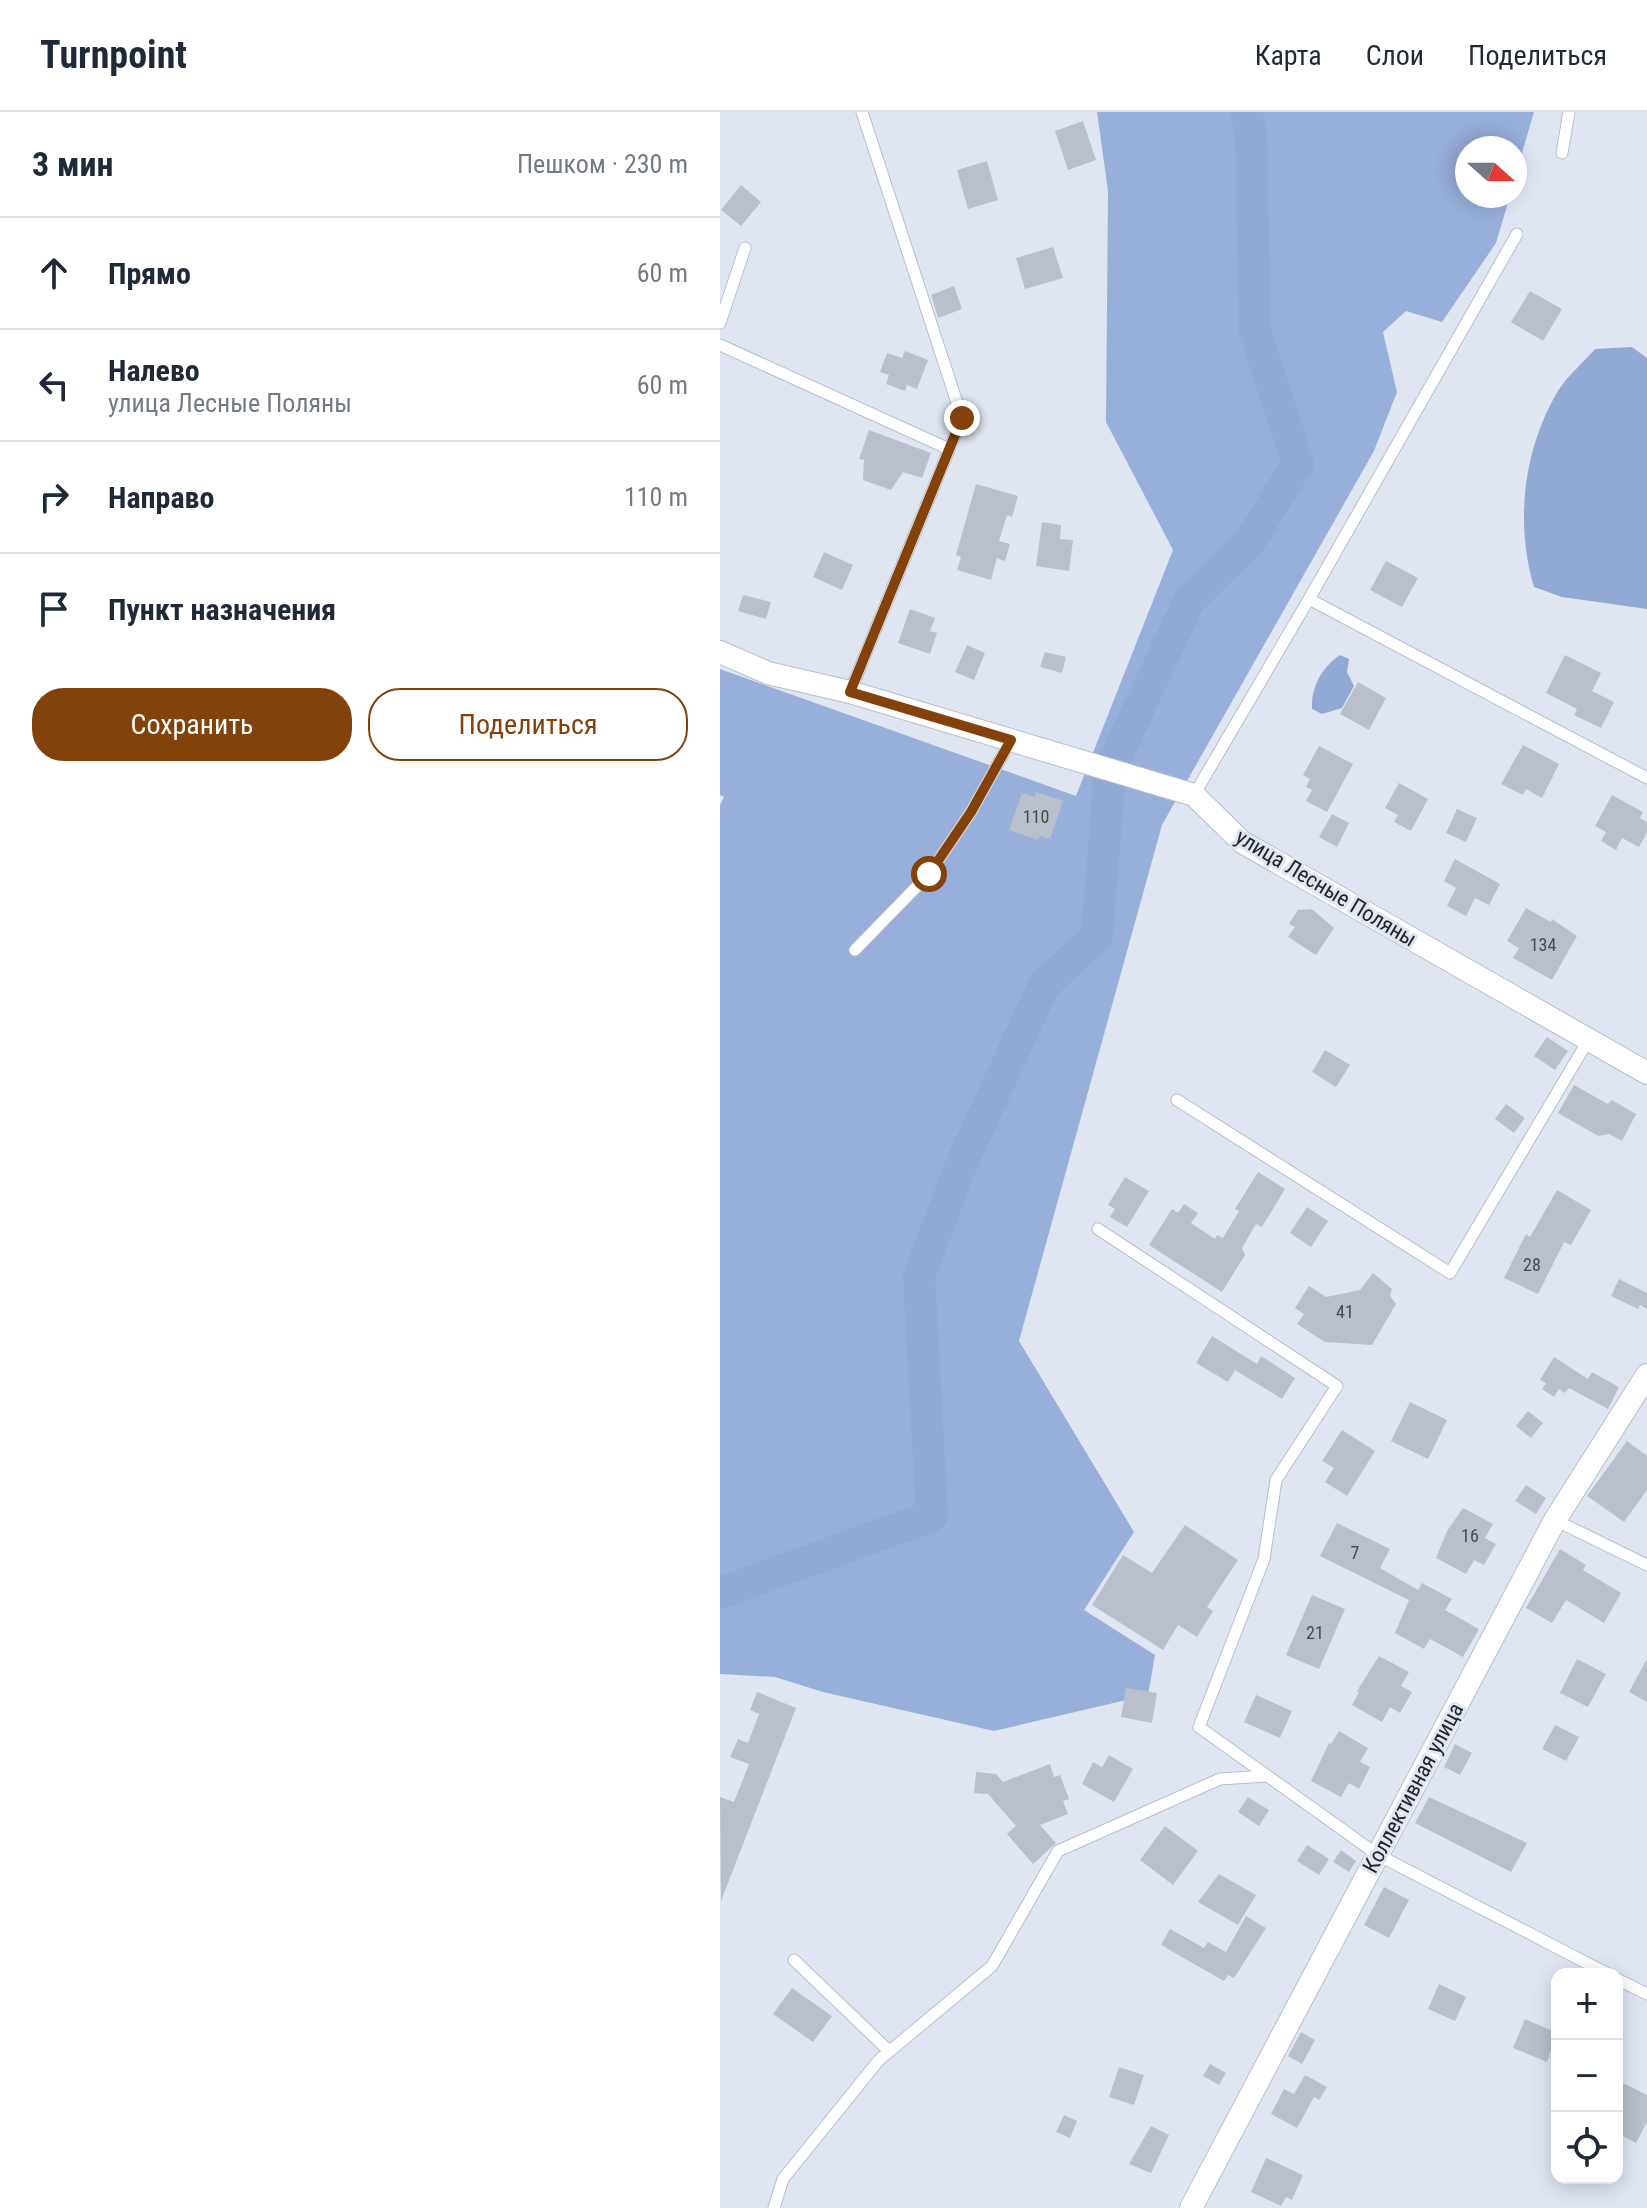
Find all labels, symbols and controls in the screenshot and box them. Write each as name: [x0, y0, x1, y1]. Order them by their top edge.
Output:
text: Turnpoint: [40, 33, 187, 77]
text: Карта: [1255, 39, 1322, 72]
text: Слои: [1366, 39, 1424, 72]
text: Поделиться: [1468, 39, 1607, 72]
north arrow: [1455, 136, 1527, 208]
text: 3 мин: [32, 144, 114, 184]
text: Пешком · 230 m: [517, 149, 688, 179]
icon: ahead: [32, 251, 76, 295]
text: Прямо: [108, 256, 191, 291]
text: 60 m: [637, 258, 688, 288]
text: Налево: [108, 353, 200, 388]
icon: left: [32, 363, 76, 407]
text: 60 m: [637, 370, 688, 400]
text: улица Лесные Поляны: [108, 388, 352, 418]
route end: [944, 400, 980, 436]
icon: right: [32, 475, 76, 519]
text: Направо: [108, 480, 214, 515]
text: 110 m: [624, 482, 688, 512]
icon: arrive: [32, 587, 76, 631]
text: Пункт назначения: [108, 592, 336, 627]
button: Сохранить: [32, 688, 352, 761]
button: Поделиться: [368, 688, 688, 761]
house number: 110: [1023, 806, 1049, 827]
street label: улица Лесные Поляны: [1231, 824, 1421, 952]
route start: [911, 856, 947, 892]
house number: 134: [1530, 934, 1556, 955]
house number: 28: [1523, 1254, 1541, 1275]
house number: 41: [1336, 1301, 1354, 1322]
house number: 16: [1461, 1525, 1479, 1546]
house number: 7: [1351, 1542, 1360, 1563]
house number: 21: [1306, 1622, 1324, 1643]
street label: Коллективная улица: [1358, 1699, 1468, 1877]
map controls: [1551, 1968, 1623, 2184]
button: +: [1551, 1968, 1623, 2040]
button: −: [1551, 2040, 1623, 2112]
button: locate: [1551, 2112, 1623, 2184]

